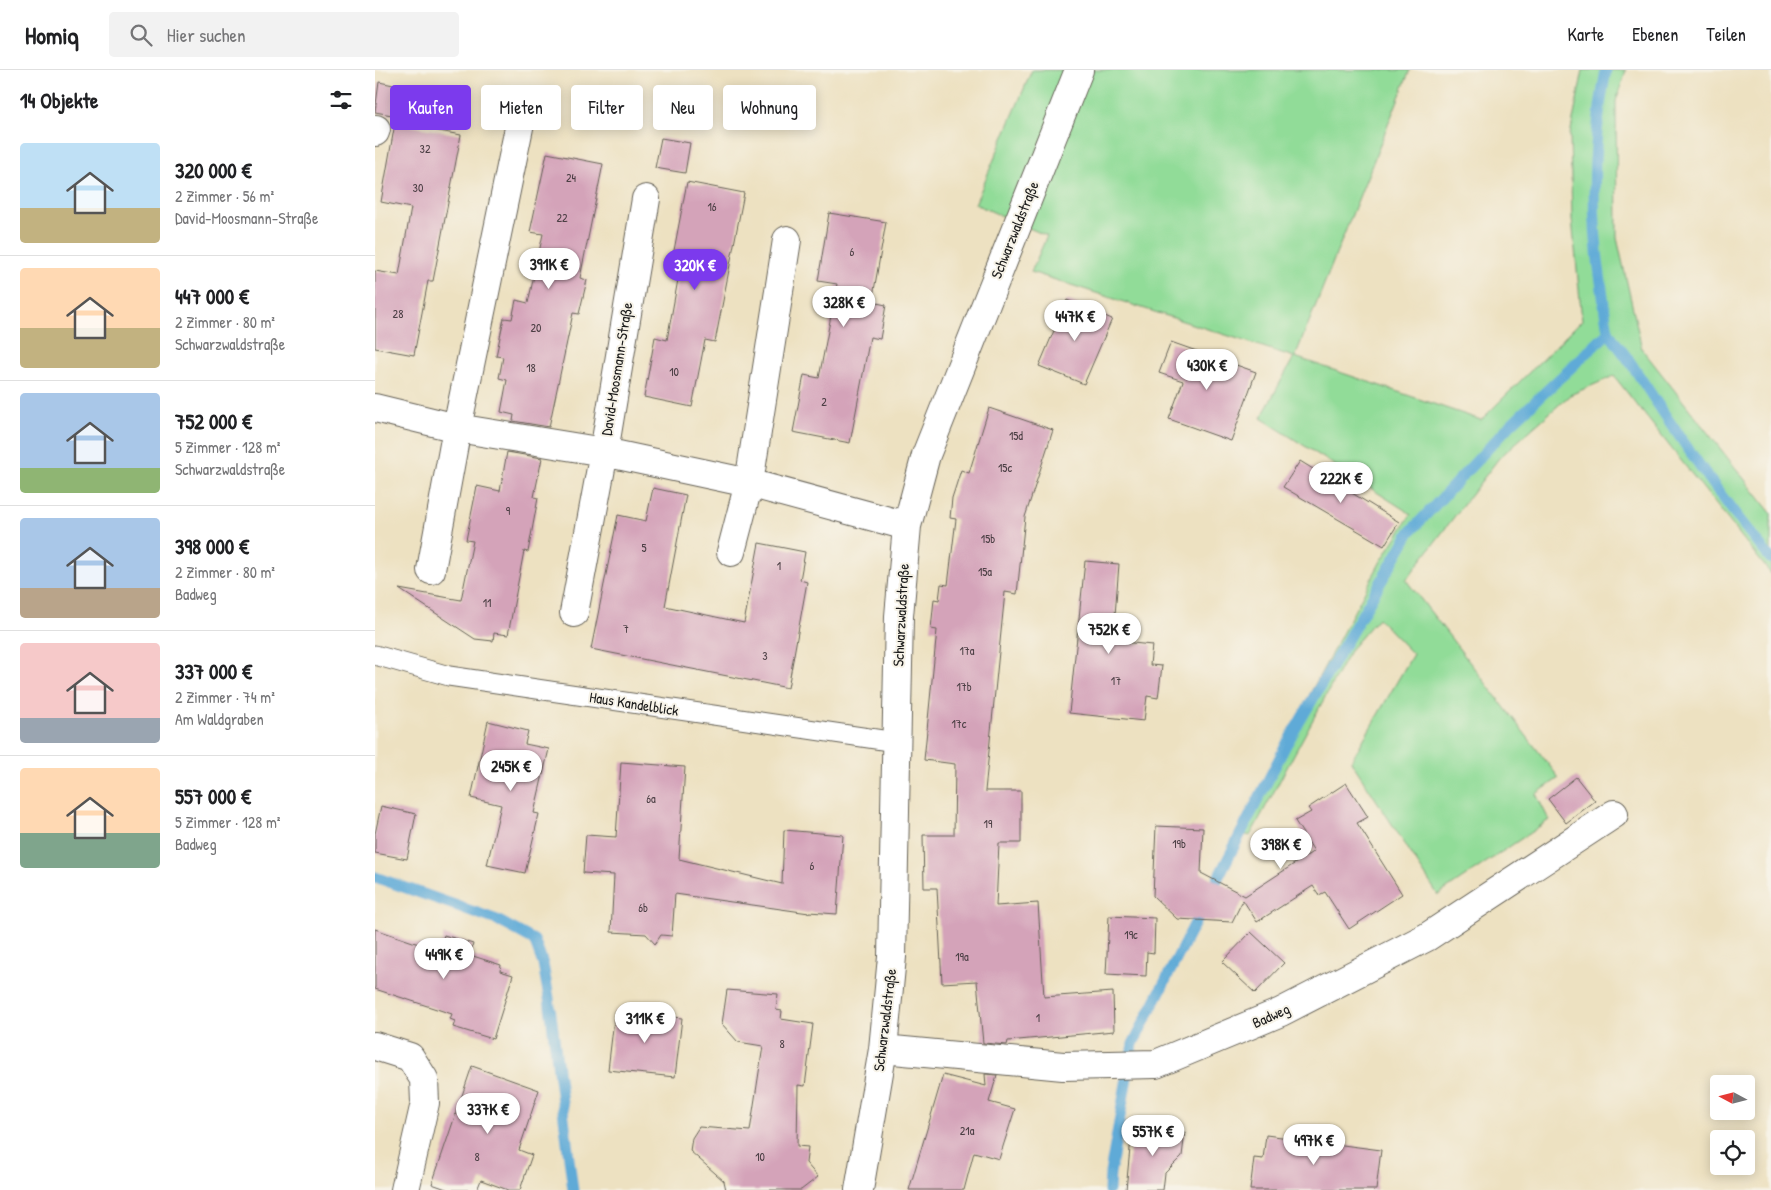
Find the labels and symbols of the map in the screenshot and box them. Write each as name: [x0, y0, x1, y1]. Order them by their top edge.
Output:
house number: 32: [420, 140, 431, 157]
house number: 24: [566, 169, 577, 186]
street label: Schwarzwaldstraße: [985, 178, 1044, 282]
house number: 30: [413, 179, 423, 196]
house number: 16: [707, 198, 717, 215]
house number: 22: [556, 209, 568, 226]
house number: 6: [850, 243, 855, 260]
pin: 391K €: [508, 248, 590, 290]
pin: 320K €: [654, 248, 736, 291]
pin: 328K €: [803, 286, 885, 328]
pin: 447K €: [1034, 300, 1116, 342]
street label: David-Moosmann-Straße: [596, 301, 637, 437]
house number: 28: [393, 305, 403, 322]
house number: 20: [531, 319, 542, 336]
pin: 430K €: [1166, 348, 1248, 391]
house number: 18: [526, 359, 536, 376]
house number: 10: [669, 363, 679, 380]
house number: 2: [821, 393, 827, 410]
house number: 15d: [1009, 427, 1023, 444]
house number: 15c: [998, 459, 1012, 476]
pin: 222K €: [1300, 462, 1382, 504]
house number: 9: [506, 502, 511, 519]
house number: 15b: [981, 530, 995, 547]
house number: 5: [641, 539, 647, 556]
house number: 1: [777, 557, 781, 574]
street label: Schwarzwaldstraße: [887, 563, 914, 667]
house number: 15a: [978, 563, 992, 580]
house number: 11: [483, 594, 491, 611]
pin: 752K €: [1068, 612, 1150, 655]
house number: 7: [623, 620, 629, 637]
house number: 17a: [959, 642, 975, 659]
house number: 3: [762, 647, 768, 664]
house number: 17: [1111, 672, 1121, 689]
house number: 17b: [956, 678, 972, 695]
street label: Haus Kandelblick: [588, 686, 680, 721]
house number: 17c: [952, 715, 967, 732]
pin: 245K €: [470, 750, 552, 792]
house number: 6a: [646, 790, 656, 807]
house number: 19: [984, 815, 993, 832]
pin: 398K €: [1240, 828, 1322, 870]
house number: 19b: [1172, 835, 1186, 852]
house number: 6: [810, 857, 815, 874]
house number: 6b: [638, 899, 648, 916]
house number: 19c: [1124, 926, 1138, 943]
pin: 449K €: [403, 938, 485, 980]
house number: 19a: [955, 948, 969, 965]
street label: Schwarzwaldstraße: [868, 967, 901, 1072]
street label: Badweg: [1249, 998, 1293, 1033]
pin: 311K €: [604, 1002, 686, 1044]
house number: 1: [1036, 1009, 1040, 1026]
house number: 8: [779, 1035, 785, 1052]
north arrow: [1710, 1075, 1755, 1120]
pin: 337K €: [447, 1092, 529, 1135]
pin: 557K €: [1112, 1114, 1194, 1157]
house number: 21a: [960, 1122, 975, 1139]
pin: 497K €: [1273, 1124, 1355, 1166]
house number: 8: [474, 1148, 480, 1165]
house number: 10: [755, 1148, 765, 1165]

